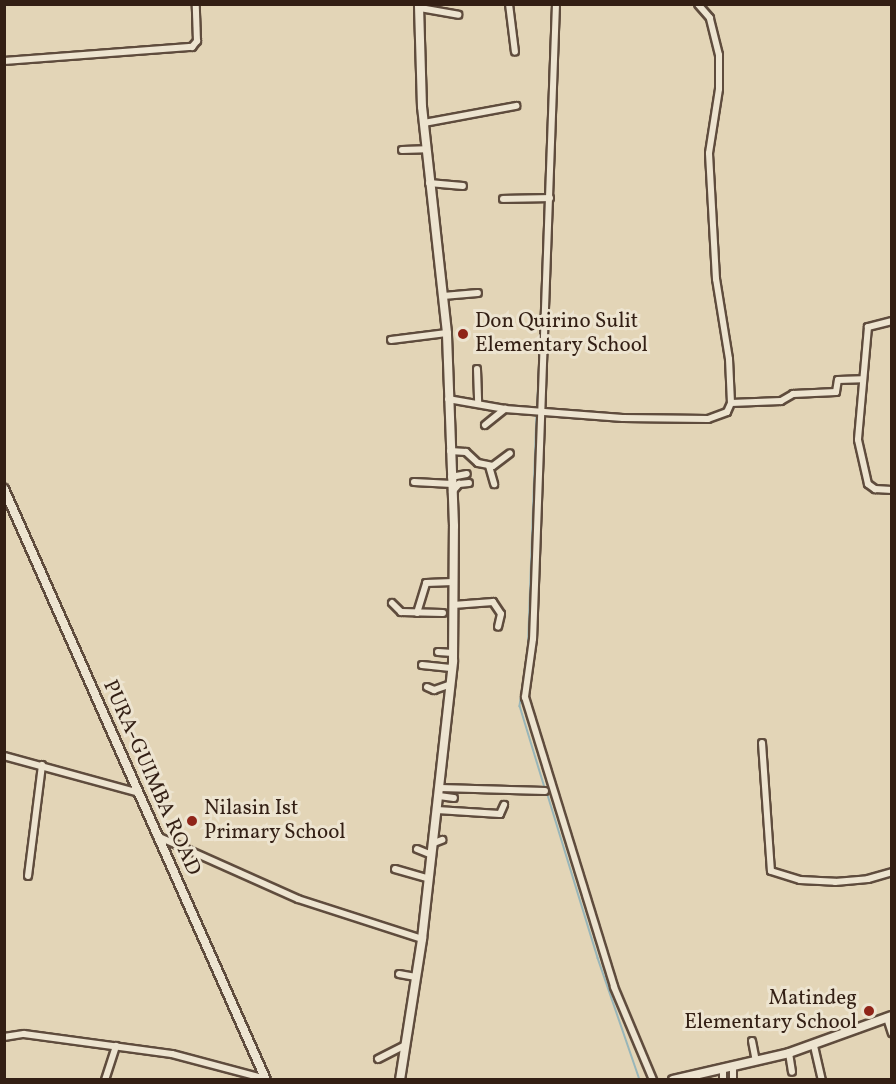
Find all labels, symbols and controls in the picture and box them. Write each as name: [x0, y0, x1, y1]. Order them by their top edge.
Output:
place label: Don Quirino Sulit Elementary School: [475, 309, 649, 359]
marker: Don Quirino Sulit Elementary School: [456, 327, 470, 341]
street label: PURA-GUIMBA ROAD: [97, 676, 205, 880]
place label: Nilasin Ist Primary School: [204, 796, 346, 846]
marker: Nilasin Ist Primary School: [185, 814, 199, 828]
place label: Matindeg Elementary School: [683, 986, 857, 1036]
marker: Matindeg Elementary School: [862, 1004, 876, 1018]

